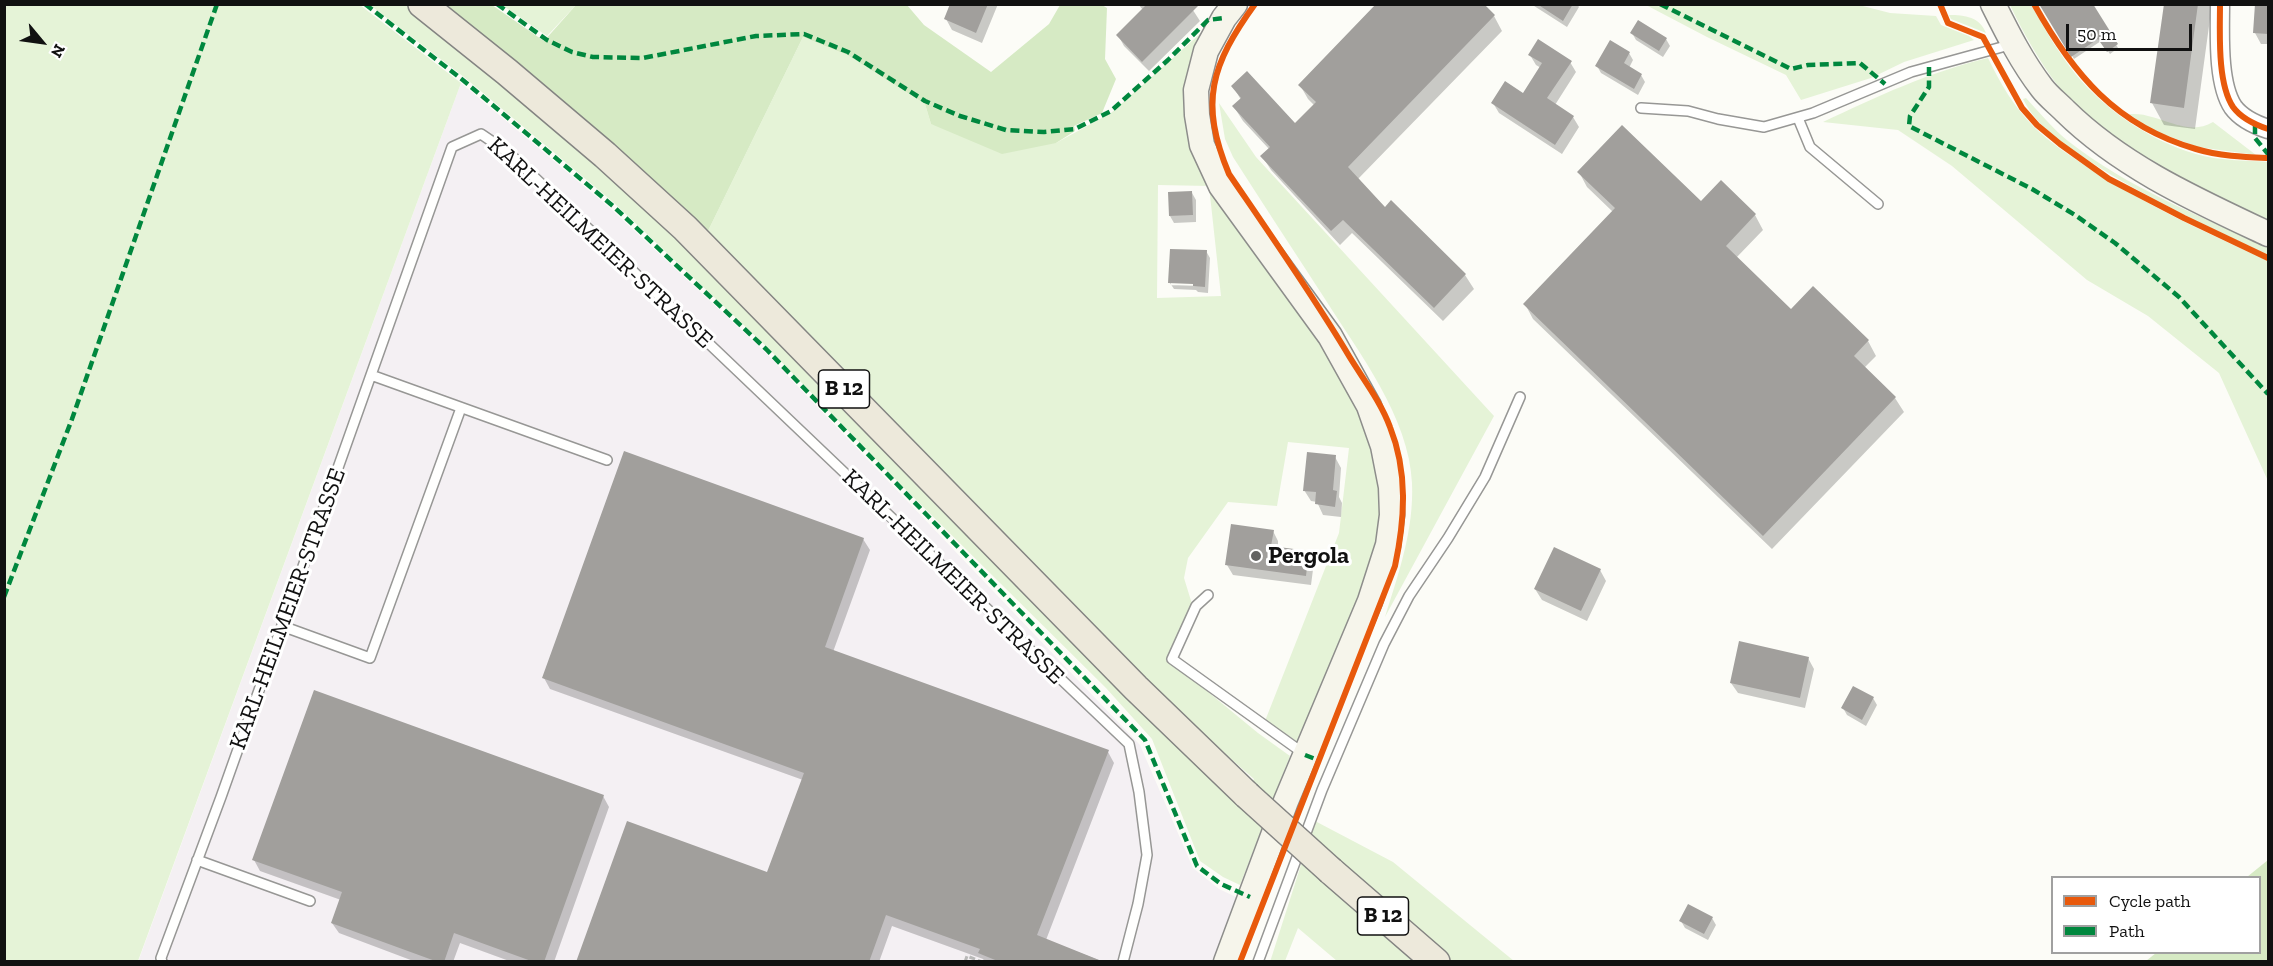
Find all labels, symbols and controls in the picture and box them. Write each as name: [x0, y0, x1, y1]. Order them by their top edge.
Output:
north arrow: [12, 12, 72, 72]
scale bar: [2069, 12, 2195, 50]
text: 50 m: [2077, 23, 2116, 45]
text: N: [47, 41, 69, 61]
street label: KARL-HEILMEIER-STRASSE: [481, 131, 719, 355]
road number: B 12: [818, 370, 870, 408]
street label: KARL-HEILMEIER-STRASSE: [836, 463, 1070, 691]
street label: KARL-HEILMEIER-STRASSE: [224, 464, 352, 754]
place label: Pergola: [1268, 542, 1349, 570]
marker: Pergola: [1249, 549, 1263, 563]
legend: [2051, 876, 2261, 954]
text: Cycle path: [2109, 890, 2191, 912]
road number: B 12: [1358, 897, 1408, 935]
text: Path: [2109, 920, 2145, 942]

